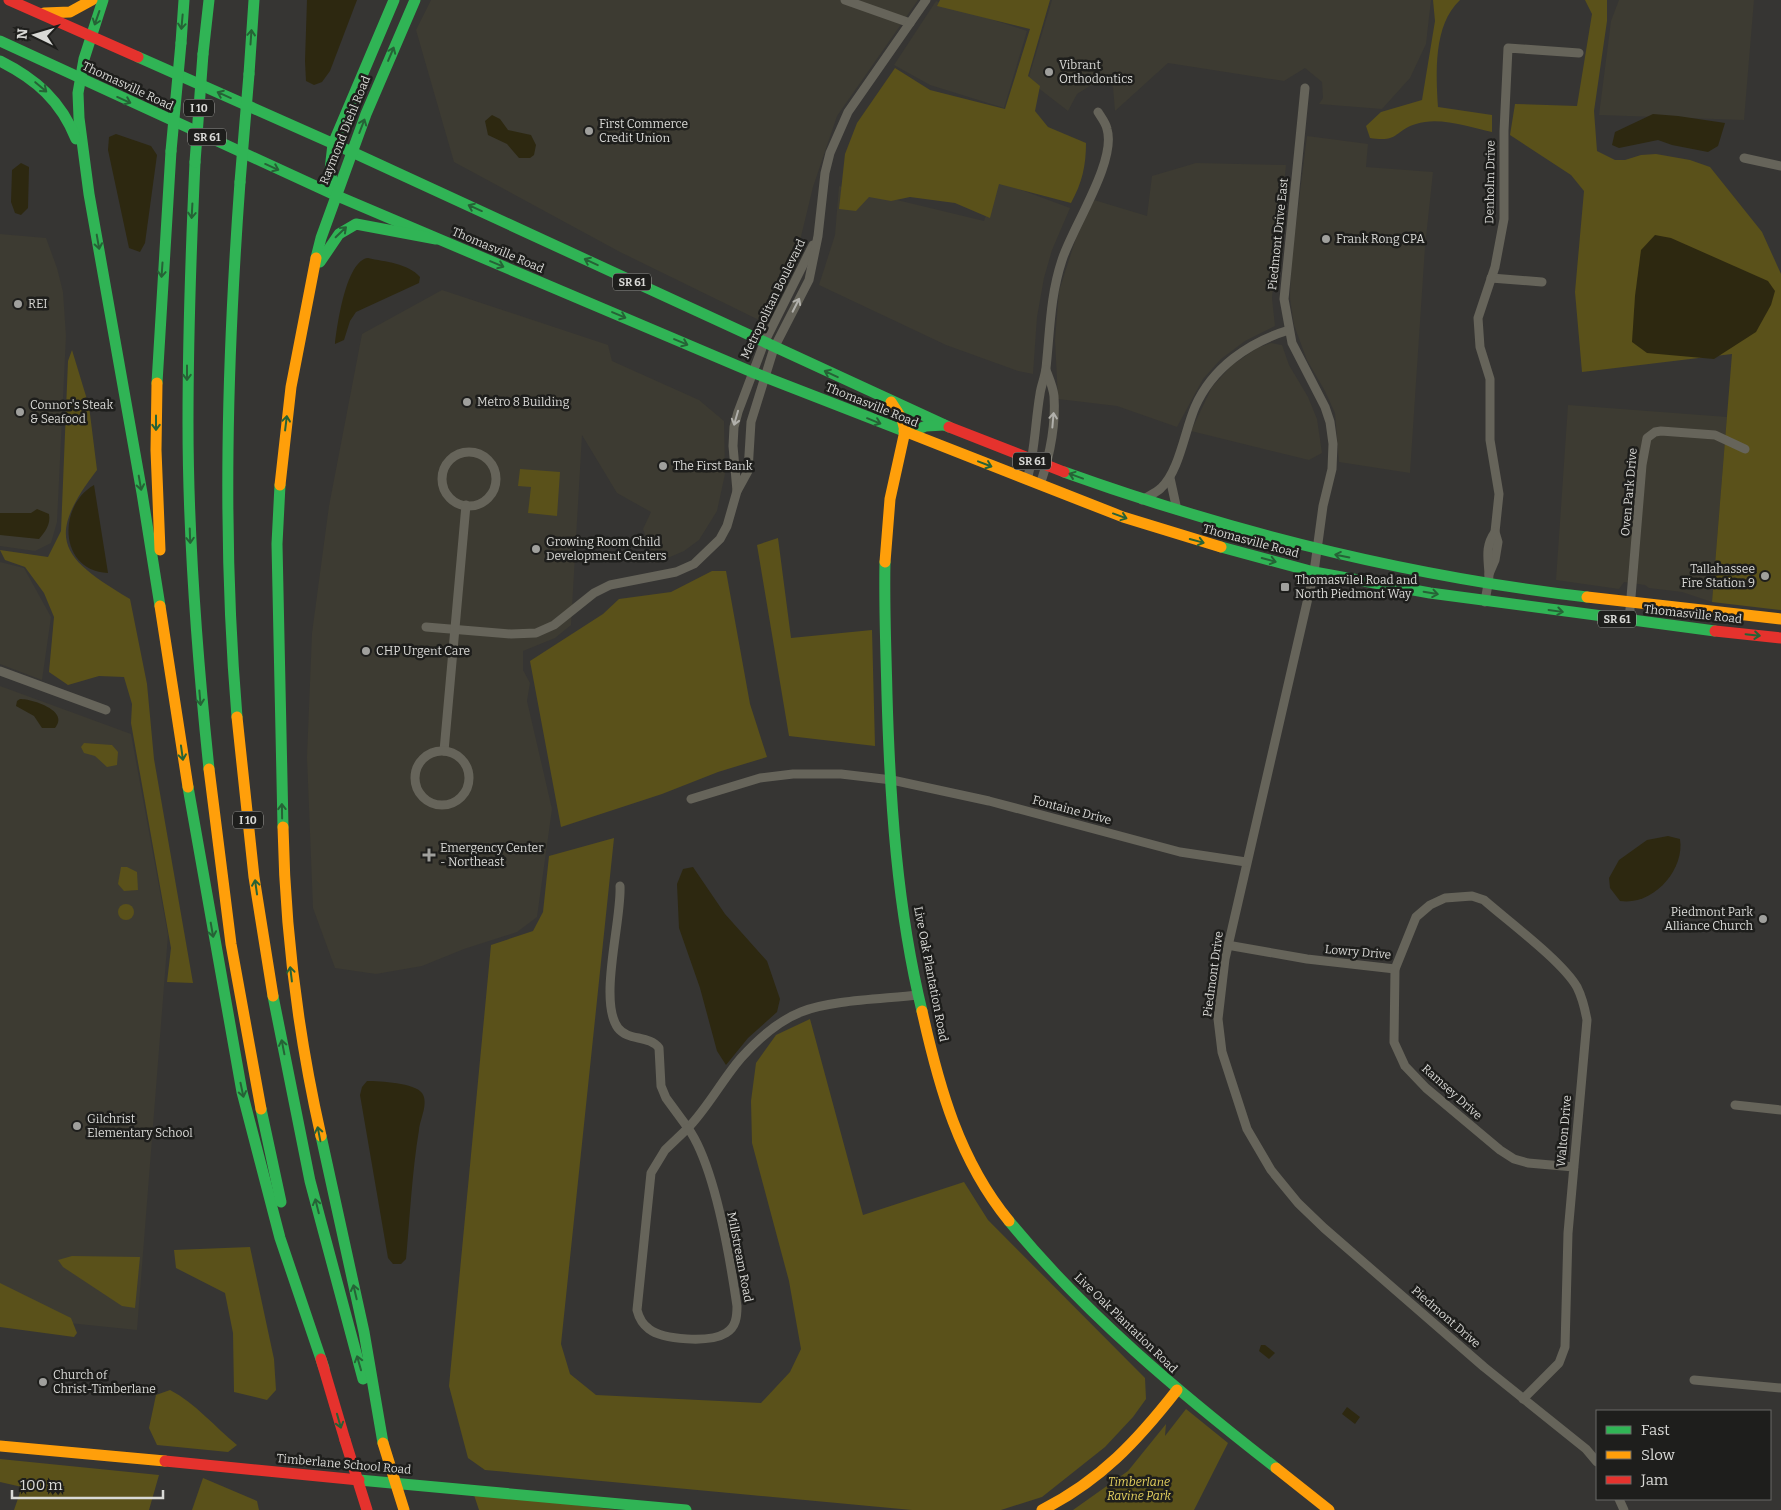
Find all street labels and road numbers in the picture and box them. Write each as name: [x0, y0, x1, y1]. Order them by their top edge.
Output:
street label: Thomasville Road: [80, 59, 176, 113]
street label: Raymond Diehl Road: [317, 74, 373, 186]
road number: I 10: [184, 100, 214, 116]
road number: SR 61: [188, 128, 226, 146]
street label: Denholm Drive: [1482, 140, 1498, 224]
street label: Piedmont Drive East: [1265, 177, 1291, 291]
street label: Thomasville Road: [450, 224, 546, 276]
street label: Metropolitan Boulevard: [738, 237, 808, 361]
road number: SR 61: [613, 274, 651, 290]
street label: Thomasville Road: [824, 380, 920, 430]
street label: Oven Park Drive: [1618, 447, 1640, 537]
road number: SR 61: [1013, 452, 1051, 470]
street label: Thomasville Road: [1202, 521, 1300, 561]
street label: Thomasville Road: [1643, 602, 1743, 626]
road number: SR 61: [1598, 610, 1636, 628]
street label: Fontaine Drive: [1031, 793, 1113, 827]
road number: I 10: [233, 812, 263, 828]
street label: Live Oak Plantation Road: [911, 905, 951, 1043]
street label: Piedmont Drive: [1200, 930, 1226, 1018]
street label: Lowry Drive: [1324, 942, 1392, 962]
street label: Ramsey Drive: [1419, 1061, 1485, 1123]
street label: Walton Drive: [1554, 1095, 1574, 1167]
street label: Millstream Road: [724, 1211, 756, 1303]
street label: Live Oak Plantation Road: [1072, 1270, 1180, 1376]
street label: Piedmont Drive: [1409, 1283, 1483, 1351]
street label: Timberlane School Road: [276, 1451, 412, 1477]

